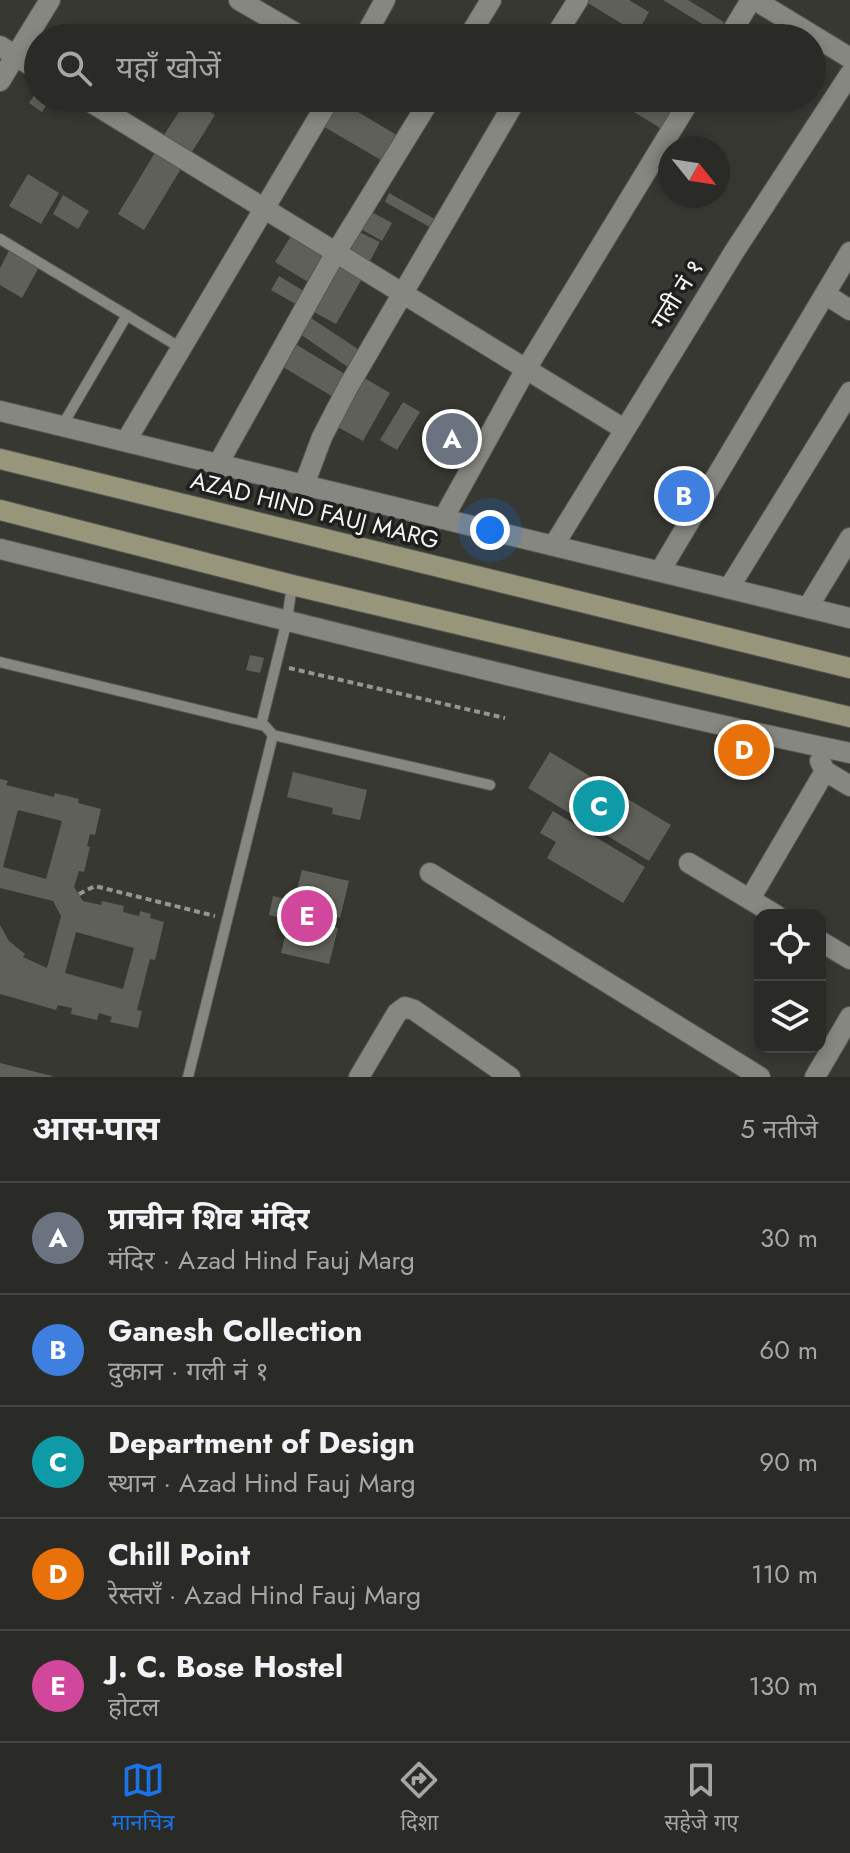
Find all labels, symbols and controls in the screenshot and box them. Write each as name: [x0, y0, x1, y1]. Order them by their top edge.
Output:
search box: [24, 24, 826, 112]
icon: search: [52, 46, 96, 90]
text: यहाँ खोजें: [116, 46, 221, 89]
north arrow: [658, 136, 730, 208]
street label: गली नं १: [642, 252, 712, 336]
pin: A: [426, 409, 478, 469]
street label: AZAD HIND FAUJ MARG: [187, 462, 443, 558]
pin: B: [658, 466, 710, 526]
your location: [470, 510, 510, 550]
pin: D: [718, 720, 770, 780]
pin: C: [573, 776, 625, 836]
pin: E: [281, 886, 333, 946]
map controls: [754, 909, 826, 1053]
button: locate: [754, 909, 826, 981]
button: layers: [754, 981, 826, 1053]
text: आस-पास: [32, 1104, 160, 1153]
text: 5 नतीजे: [740, 1110, 818, 1148]
text: प्राचीन शिव मंदिर: [108, 1197, 310, 1240]
text: A: [48, 1219, 68, 1257]
text: 30 m: [760, 1219, 818, 1257]
text: मंदिर · Azad Hind Fauj Marg: [108, 1241, 415, 1279]
text: Ganesh Collection: [108, 1309, 363, 1352]
text: B: [49, 1331, 67, 1369]
text: 60 m: [759, 1331, 818, 1369]
text: दुकान · गली नं १: [108, 1352, 269, 1390]
text: Department of Design: [108, 1421, 415, 1464]
text: C: [49, 1443, 67, 1481]
text: 90 m: [759, 1443, 818, 1481]
text: स्थान · Azad Hind Fauj Marg: [108, 1464, 416, 1502]
text: Chill Point: [108, 1533, 250, 1576]
text: D: [48, 1555, 68, 1593]
text: 110 m: [751, 1555, 818, 1593]
text: रेस्तराँ · Azad Hind Fauj Marg: [108, 1576, 421, 1614]
text: J. C. Bose Hostel: [108, 1645, 343, 1688]
text: E: [50, 1667, 66, 1705]
text: 130 m: [748, 1667, 818, 1705]
text: होटल: [108, 1688, 159, 1726]
tab: मानचित्र: [112, 1758, 174, 1839]
tab: दिशा: [397, 1758, 441, 1839]
tab: सहेजे गए: [664, 1758, 738, 1839]

